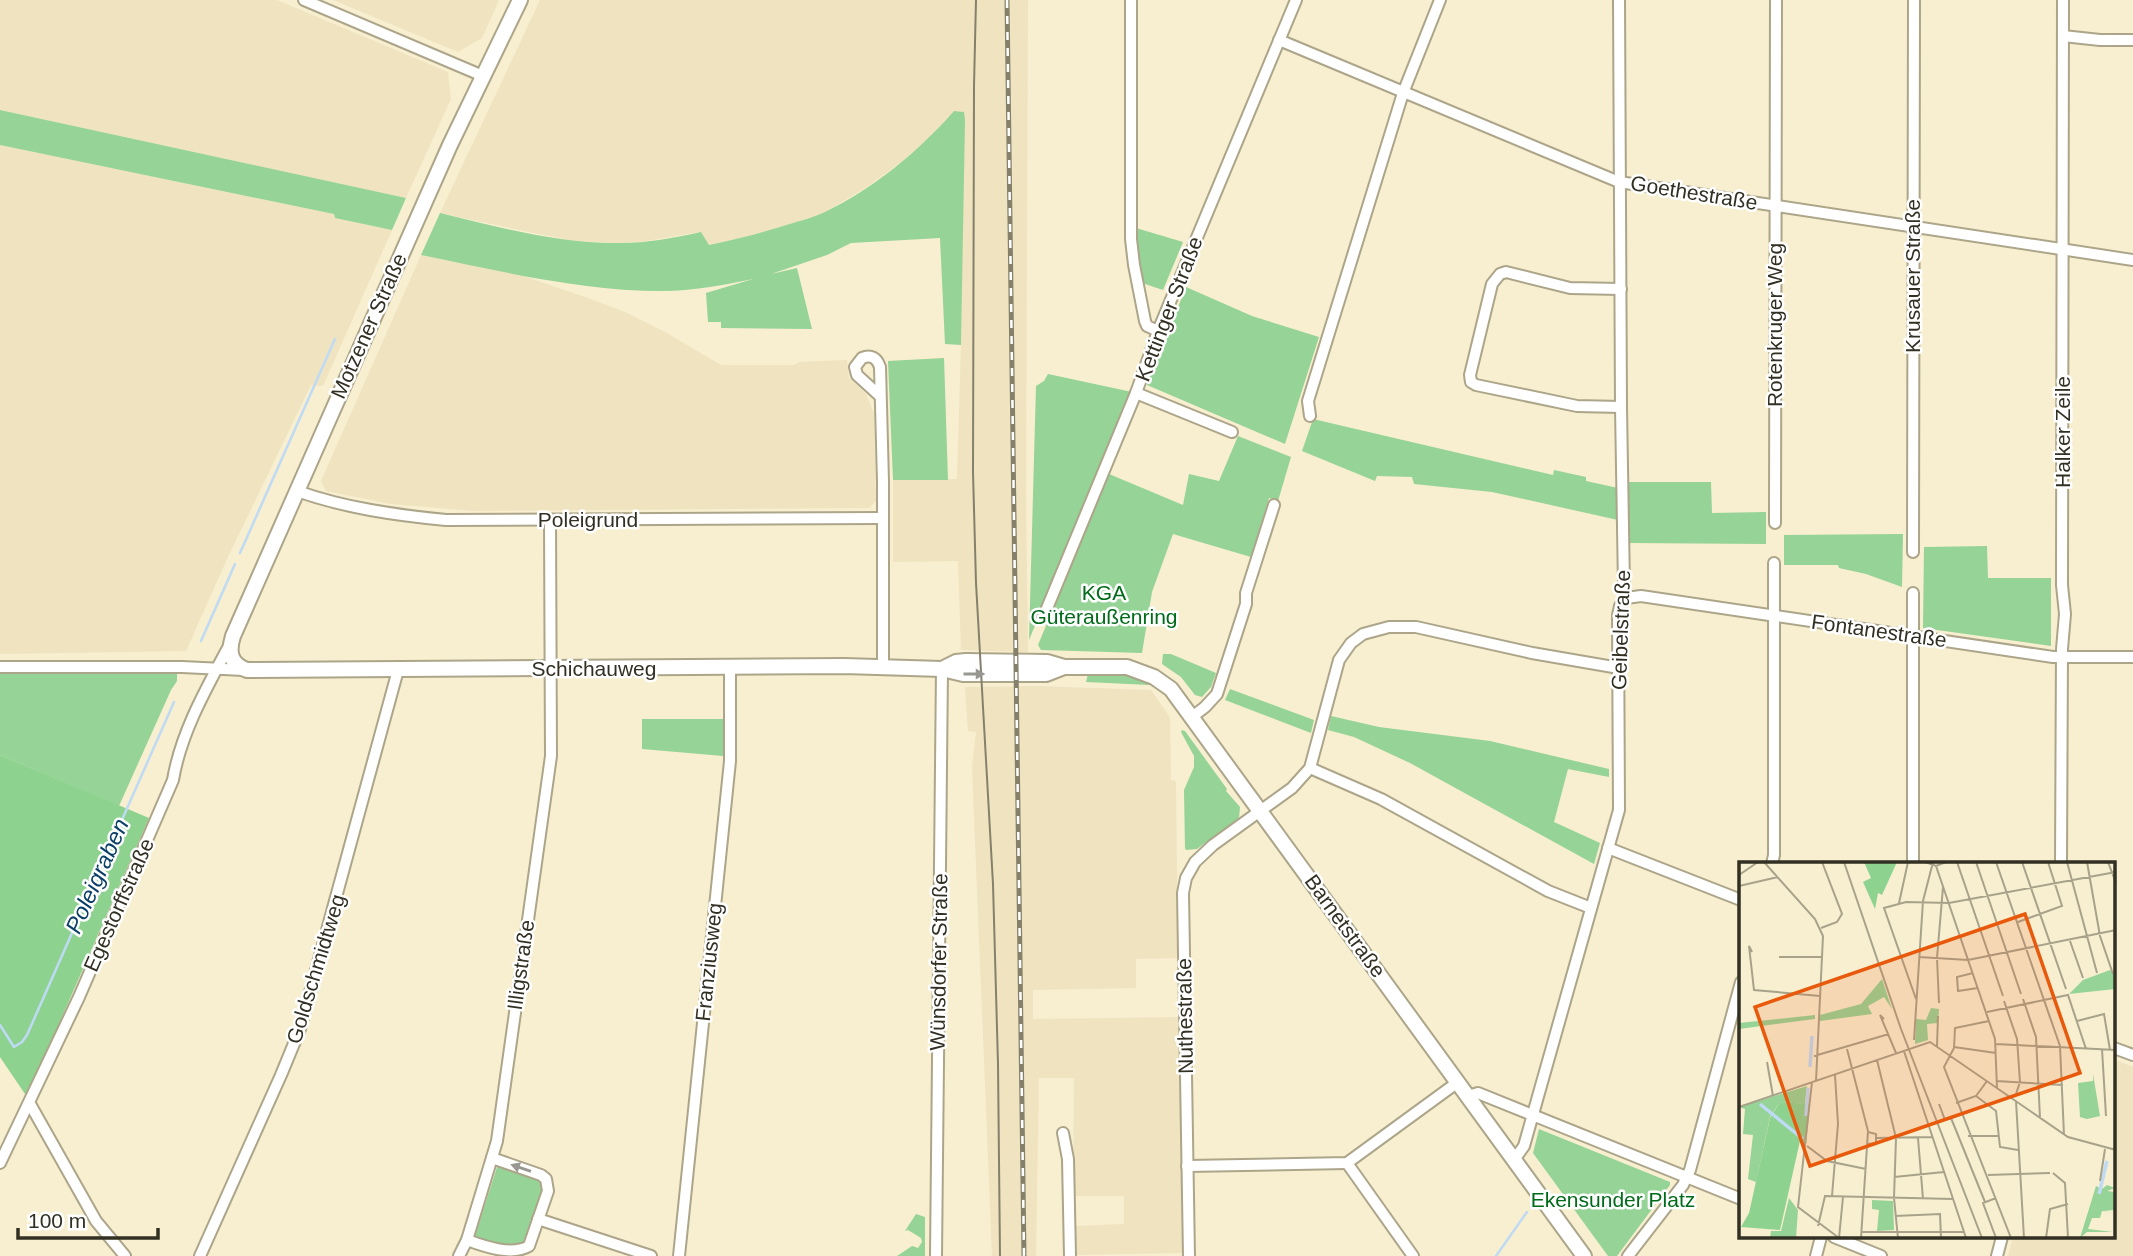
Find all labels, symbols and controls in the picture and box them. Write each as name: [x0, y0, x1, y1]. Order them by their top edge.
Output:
street label: Goethestraße: [1629, 171, 1759, 214]
street label: Krusauer Straße: [1901, 199, 1924, 353]
street label: Kettinger Straße: [1130, 233, 1207, 384]
street label: Rotenkruger Weg: [1763, 243, 1786, 407]
street label: Motzener Straße: [326, 250, 411, 402]
street label: Halker Zeile: [2051, 376, 2074, 488]
street label: Poleigrund: [538, 508, 638, 531]
street label: Geibelstraße: [1607, 570, 1634, 690]
park label: KGA Güteraußenring: [1030, 581, 1178, 628]
street label: Fontanestraße: [1810, 610, 1948, 651]
street label: Schichauweg: [532, 657, 656, 680]
one-way arrow: [964, 668, 986, 680]
water label: Poleigraben: [60, 815, 134, 937]
street label: Egestorffstraße: [79, 835, 158, 975]
inset map: [1739, 862, 2116, 1238]
street label: Barnetstraße: [1300, 870, 1390, 982]
street label: Wünsdorfer Straße: [925, 873, 952, 1051]
street label: Goldschmidtweg: [282, 891, 349, 1046]
street label: Franziusweg: [691, 902, 726, 1022]
street label: Illigstraße: [503, 918, 538, 1012]
street label: Nuthestraße: [1172, 958, 1197, 1074]
one-way arrow: [511, 1162, 532, 1173]
park label: Ekensunder Platz: [1531, 1188, 1695, 1211]
scale bar: [18, 1196, 158, 1240]
text: 100 m: [28, 1209, 86, 1232]

